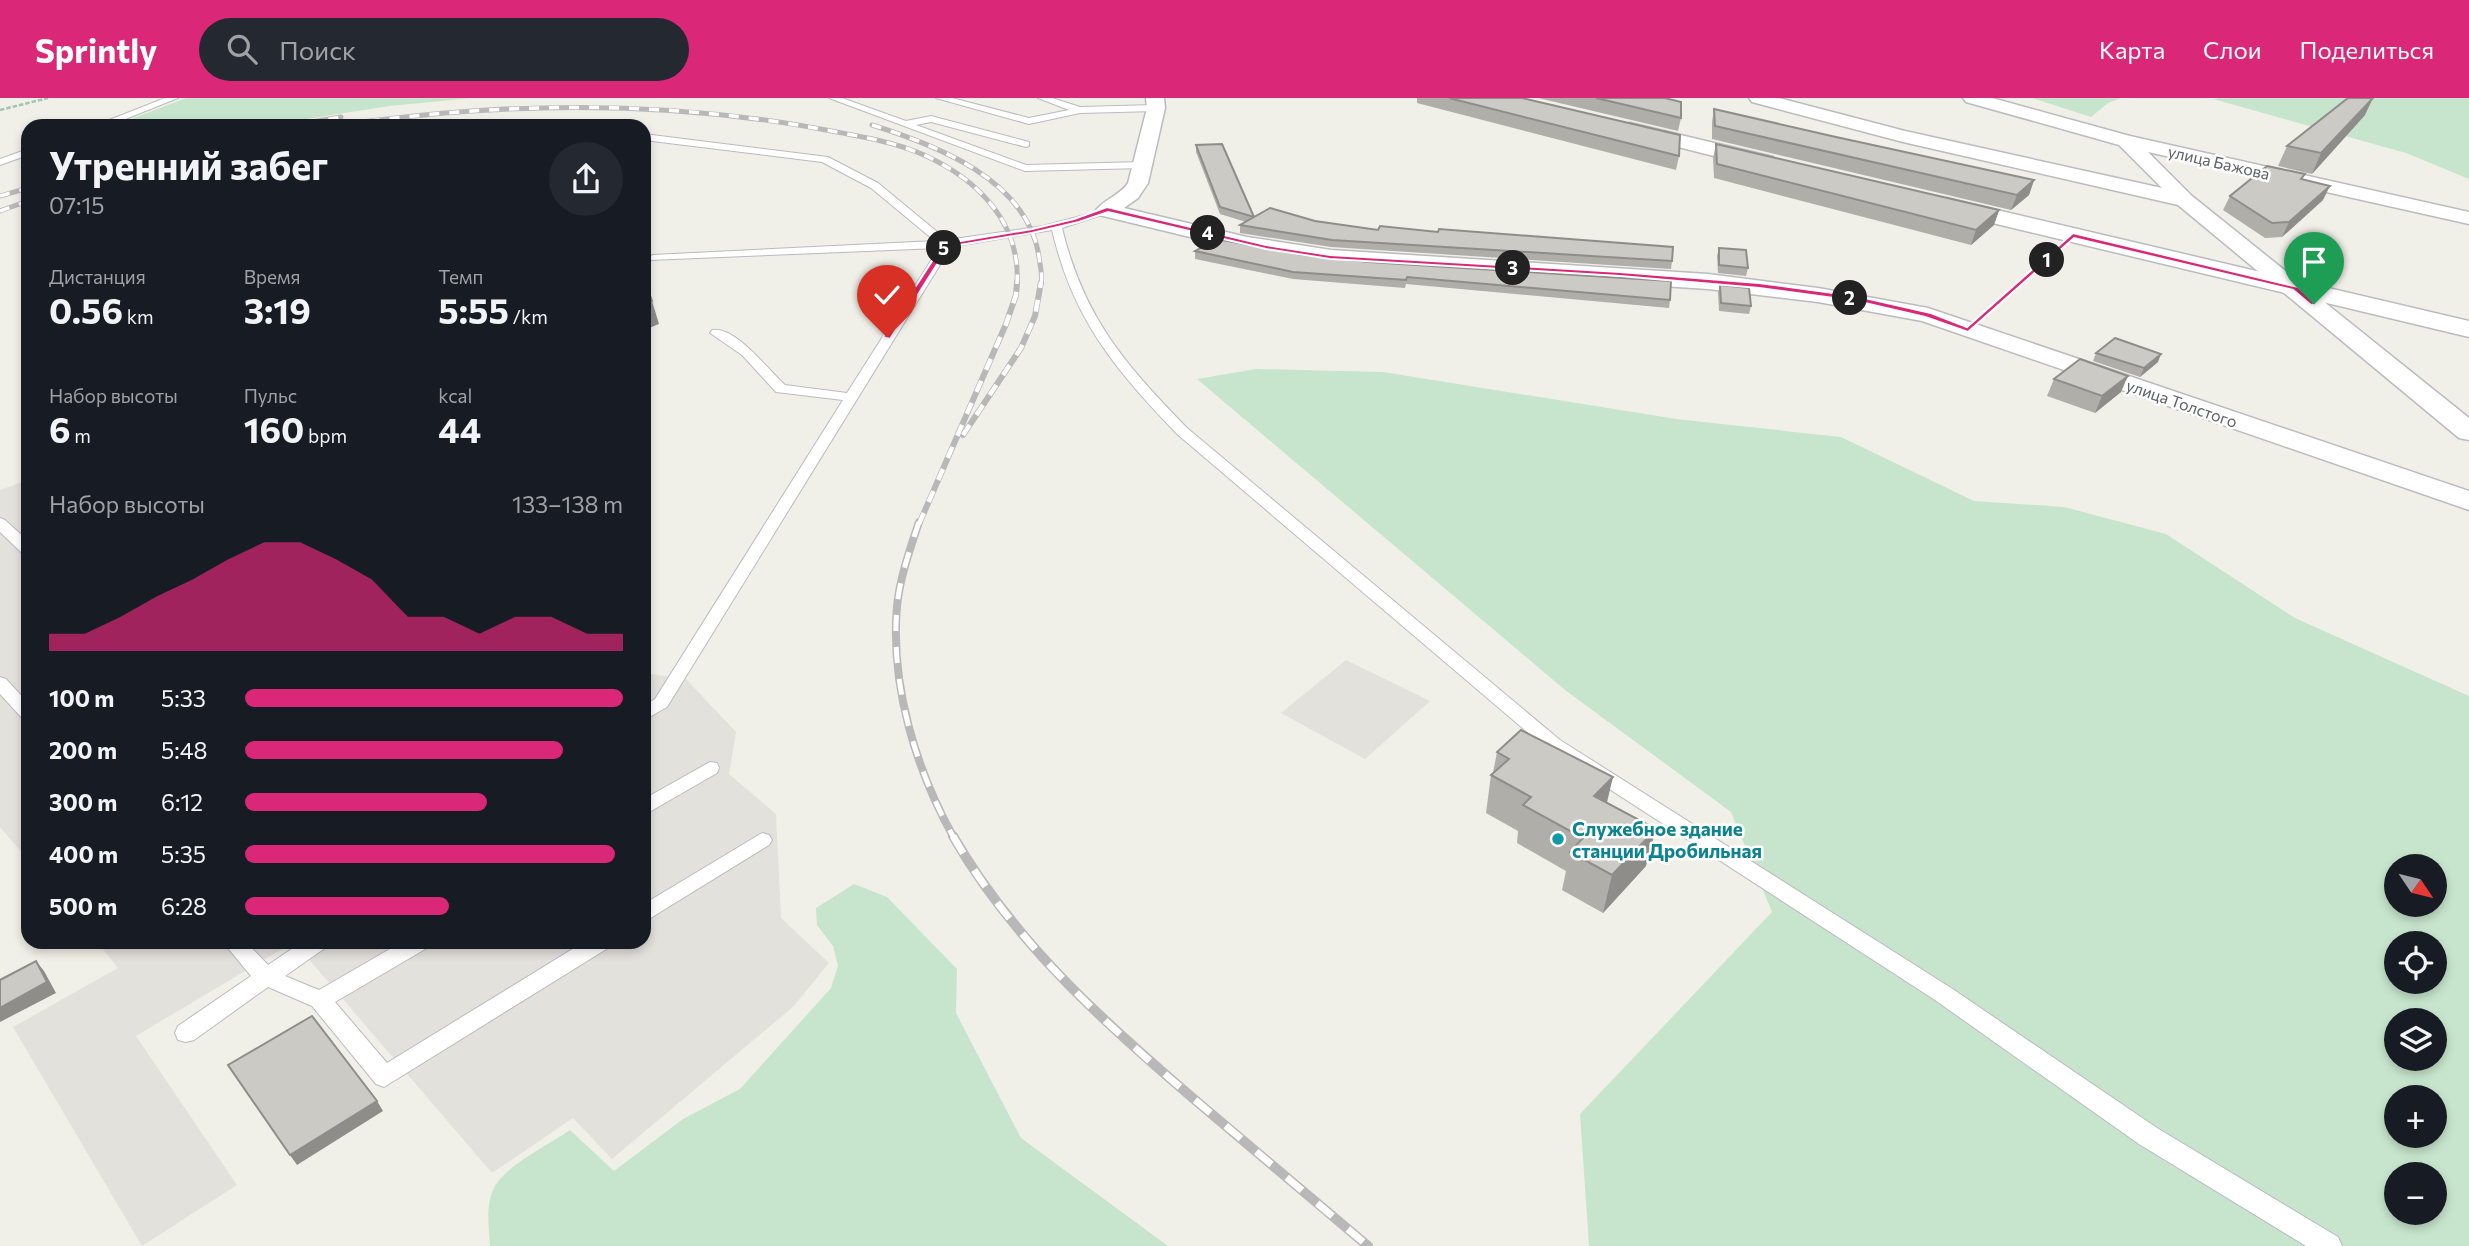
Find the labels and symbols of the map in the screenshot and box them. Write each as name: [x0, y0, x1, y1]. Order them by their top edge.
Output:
street label: улица Бажова: [2166, 141, 2272, 183]
pin: 4: [1190, 216, 1226, 250]
pin: 5: [926, 230, 962, 266]
pin: [2284, 232, 2344, 304]
pin: 1: [2030, 242, 2064, 278]
pin: 3: [1496, 250, 1530, 286]
pin: [857, 265, 917, 337]
pin: 2: [1832, 280, 1868, 316]
street label: улица Толстого: [2124, 375, 2240, 431]
place label: Служебное здание станции Дробильная: [1572, 817, 1762, 862]
marker: Служебное здание станции Дробильная: [1550, 831, 1566, 847]
north arrow: [2384, 854, 2446, 917]

